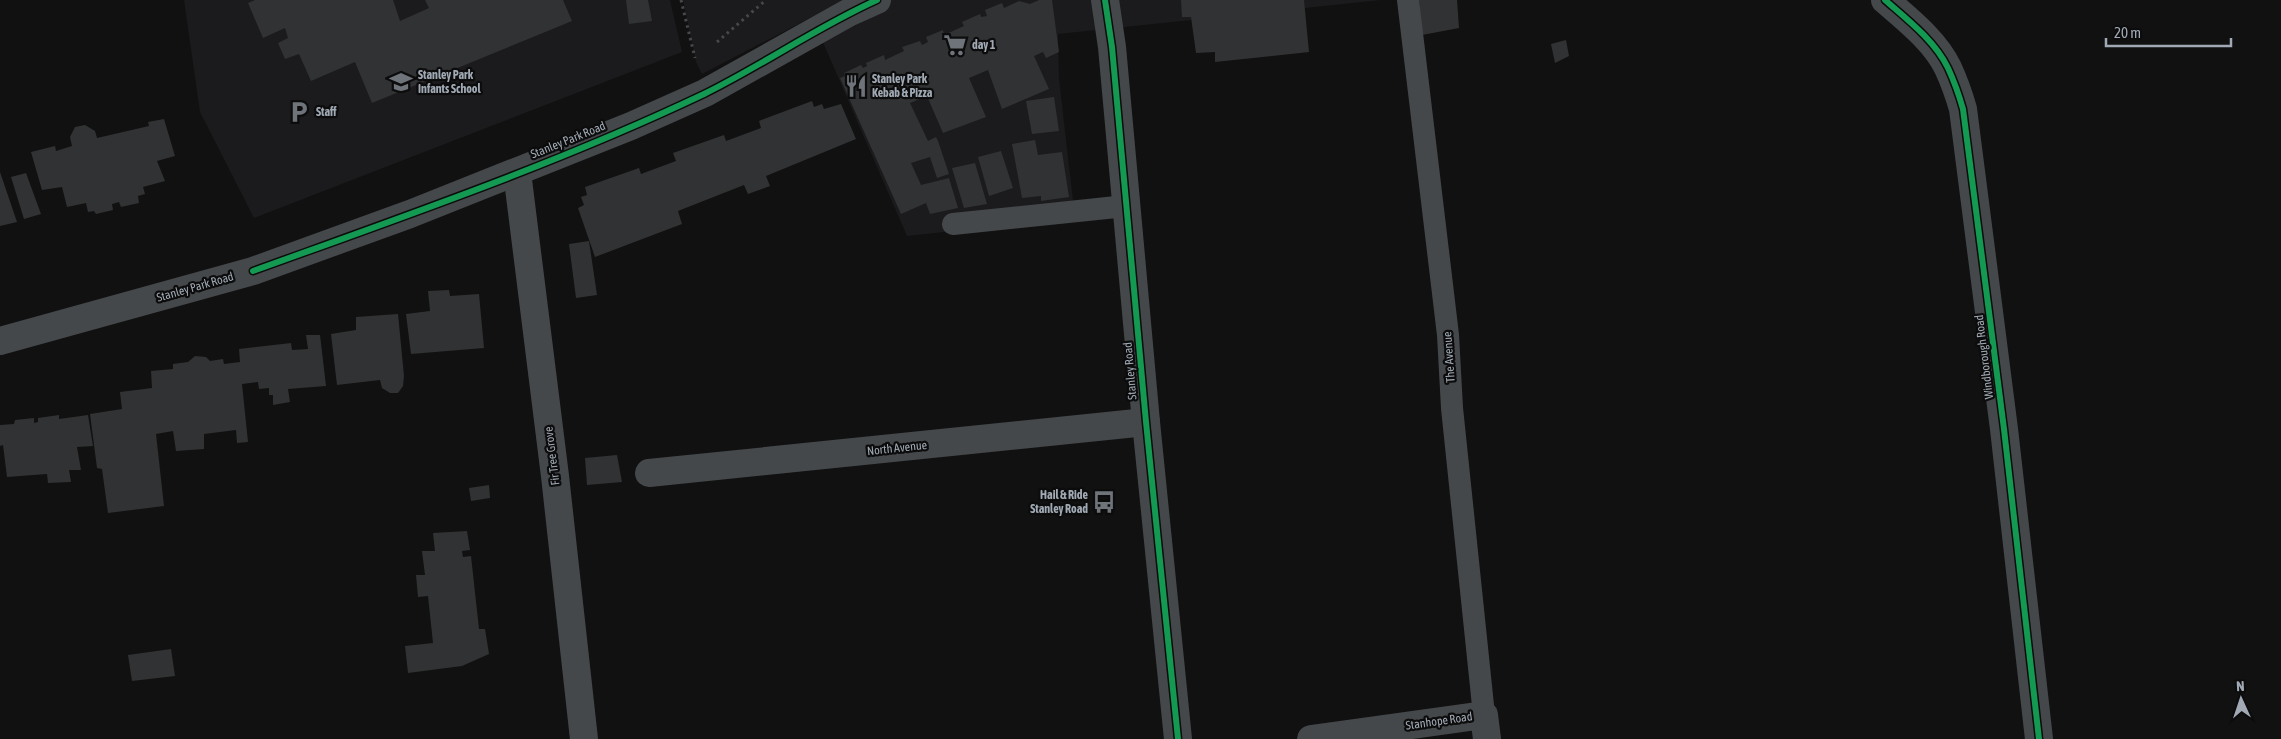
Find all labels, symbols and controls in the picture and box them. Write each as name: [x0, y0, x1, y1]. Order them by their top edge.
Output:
scale bar: [2106, 15, 2231, 47]
text: 20 m: [2114, 24, 2141, 41]
supermarket icon: day 1: [942, 32, 968, 58]
place label: day 1: [972, 38, 996, 52]
place label: Stanley Park Infants School: [418, 68, 482, 96]
school or university icon: Stanley Park Infants School: [388, 69, 414, 95]
place label: Stanley Park Kebab & Pizza: [872, 72, 933, 100]
restaurant icon: Stanley Park Kebab & Pizza: [843, 73, 869, 99]
parking icon: Staff: [286, 99, 312, 125]
place label: Staff: [316, 105, 337, 119]
street label: Stanley Park Road: [529, 119, 607, 161]
street label: Stanley Park Road: [155, 269, 235, 305]
street label: Windborough Road: [1972, 314, 1996, 400]
street label: The Avenue: [1440, 331, 1458, 383]
street label: Stanley Road: [1121, 342, 1139, 400]
street label: Fir Tree Grove: [541, 426, 563, 486]
street label: North Avenue: [866, 438, 928, 458]
place label: Hail & Ride Stanley Road: [1030, 488, 1089, 516]
bus stop icon: Hail & Ride Stanley Road: [1091, 489, 1117, 515]
north arrow: [2216, 674, 2266, 724]
text: N: [2236, 678, 2245, 694]
street label: Stanhope Road: [1405, 709, 1473, 733]

